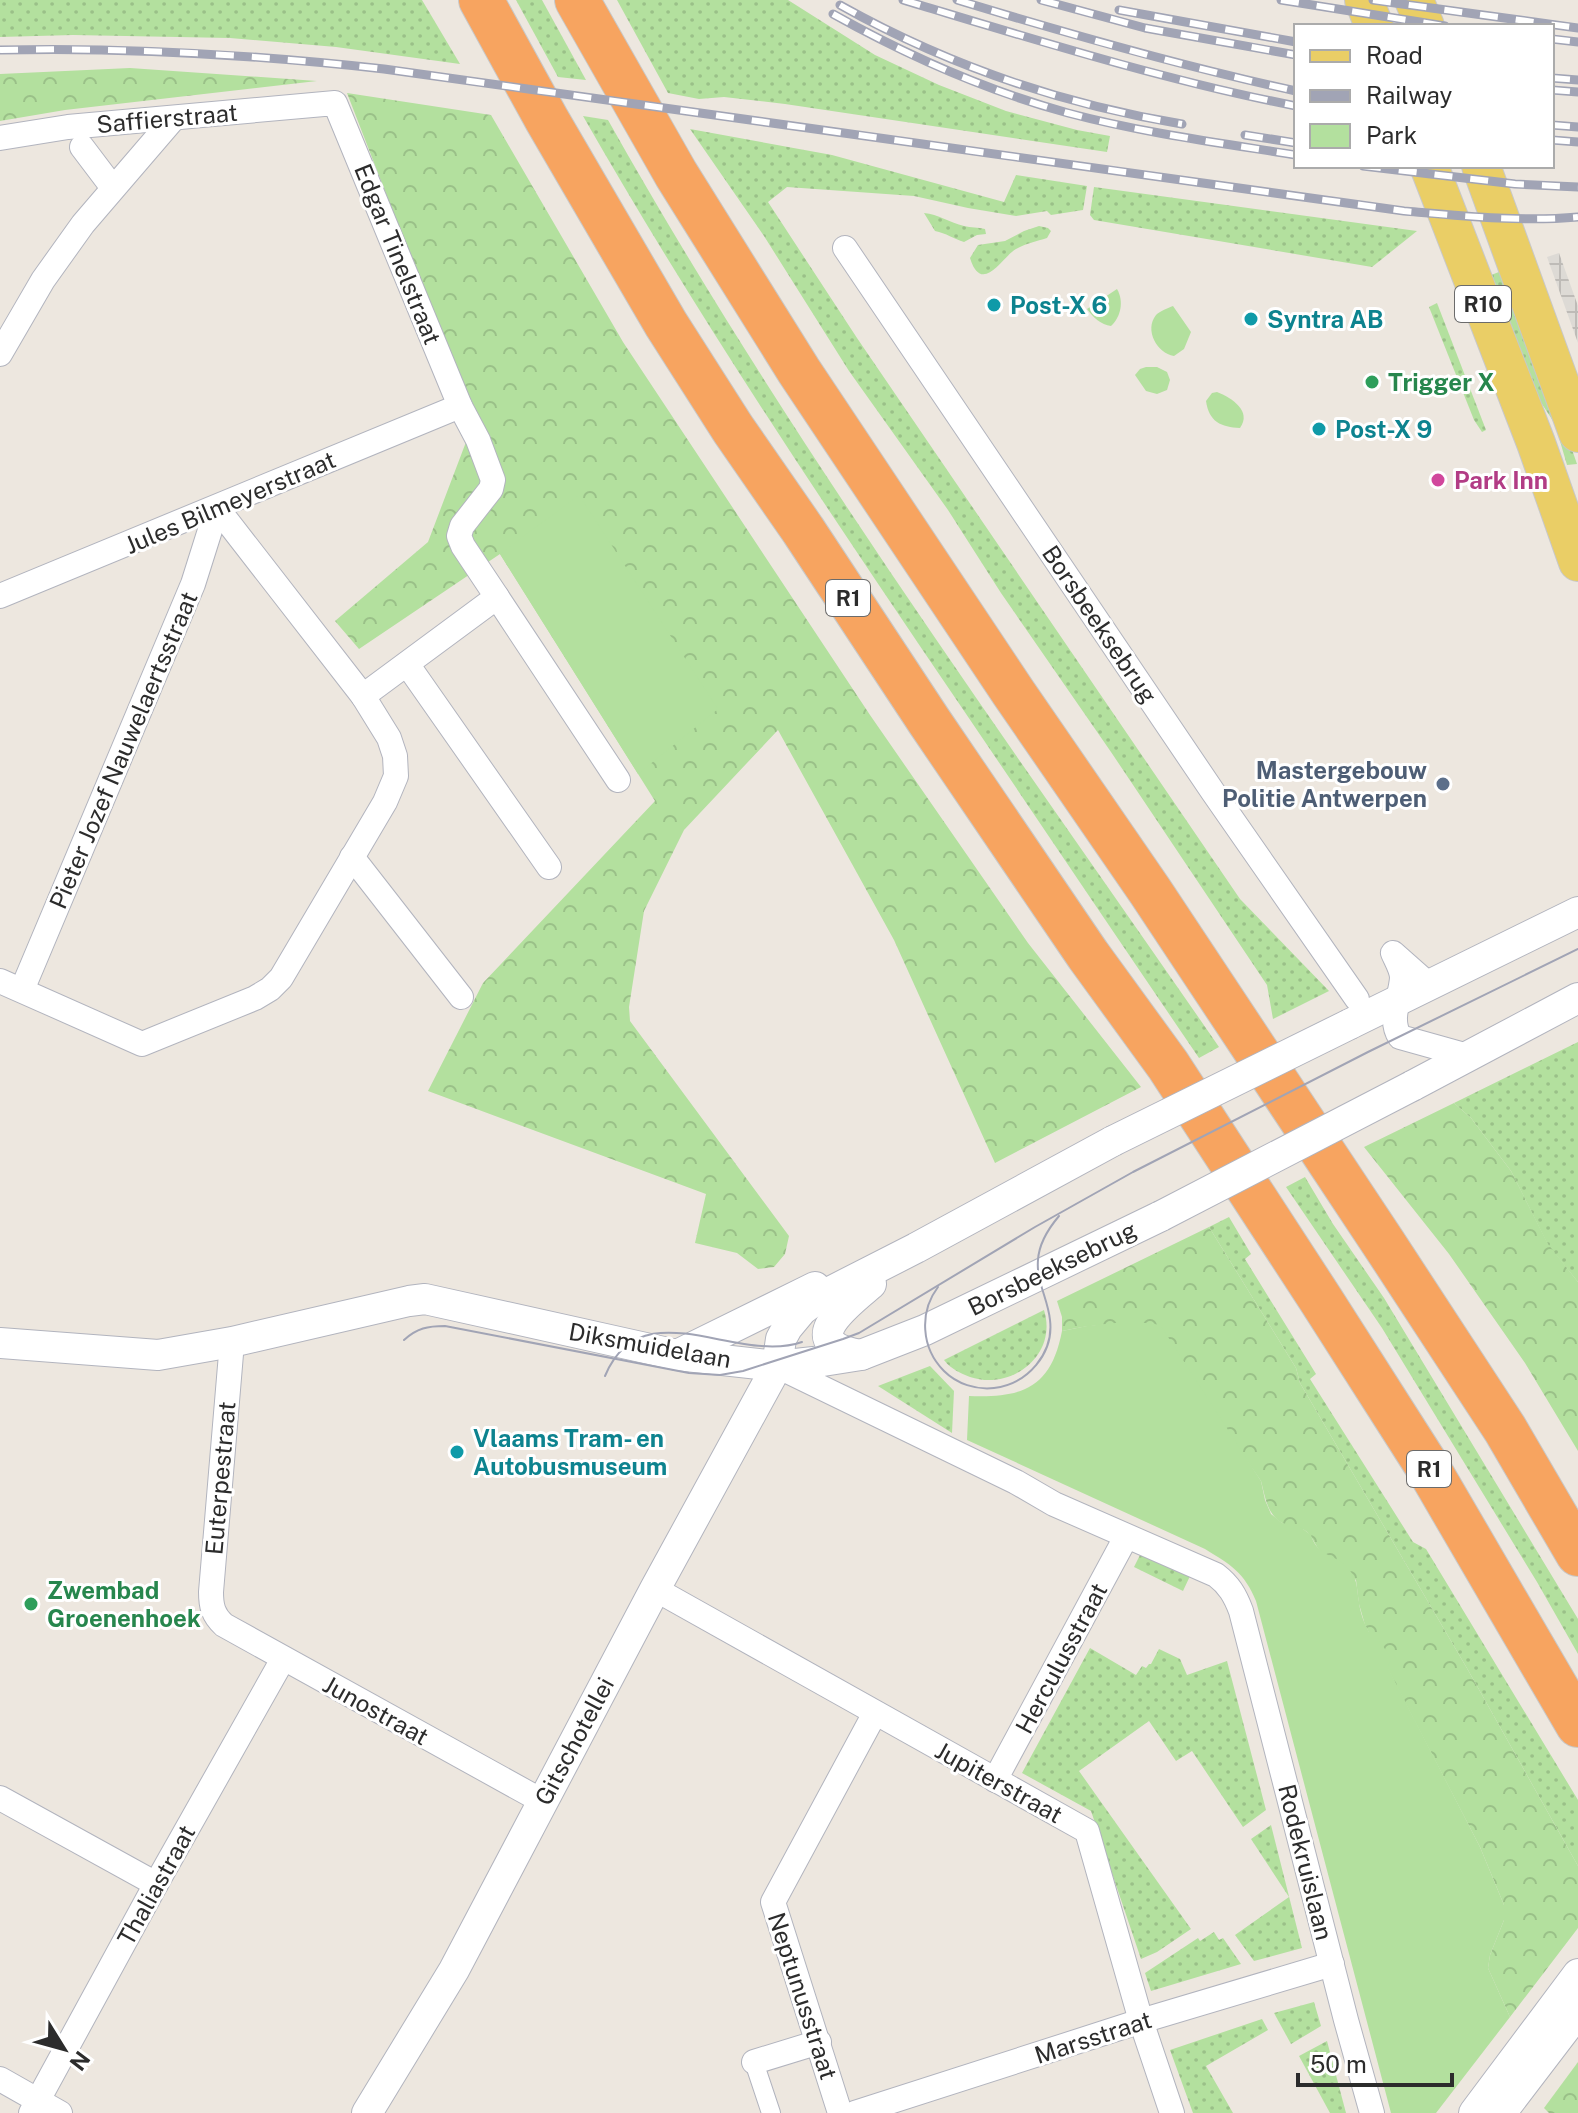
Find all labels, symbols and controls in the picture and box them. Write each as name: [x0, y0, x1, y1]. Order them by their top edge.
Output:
legend: [1294, 24, 1554, 168]
text: Road: [1366, 41, 1423, 69]
text: Railway: [1366, 81, 1452, 109]
street label: Saffierstraat: [95, 98, 239, 138]
text: Park: [1366, 121, 1417, 149]
street label: Edgar Tinelstraat: [349, 160, 447, 348]
road number: R10: [1455, 286, 1511, 322]
place label: Post-X 6: [1010, 291, 1107, 319]
marker: Post-X 6: [985, 296, 1003, 314]
place label: Syntra AB: [1267, 305, 1383, 333]
marker: Syntra AB: [1242, 310, 1260, 328]
place label: Trigger X: [1388, 368, 1495, 396]
marker: Trigger X: [1363, 373, 1381, 391]
place label: Post-X 9: [1335, 415, 1432, 443]
marker: Post-X 9: [1310, 420, 1328, 438]
street label: Jules Bilmeyerstraat: [121, 445, 339, 559]
place label: Park Inn: [1454, 466, 1548, 494]
marker: Park Inn: [1429, 471, 1447, 489]
street label: Borsbeeksebrug: [1037, 540, 1163, 708]
road number: R1: [826, 580, 870, 616]
street label: Pieter Jozef Nauwelaertsstraat: [43, 587, 203, 913]
place label: Mastergebouw Politie Antwerpen: [1222, 756, 1427, 812]
marker: Mastergebouw Politie Antwerpen: [1434, 775, 1452, 793]
street label: Borsbeeksebrug: [963, 1215, 1141, 1321]
street label: Diksmuidelaan: [567, 1317, 733, 1373]
street label: Euterpestraat: [199, 1400, 241, 1556]
place label: Vlaams Tram- en Autobusmuseum: [473, 1424, 667, 1480]
marker: Vlaams Tram- en Autobusmuseum: [448, 1443, 466, 1461]
road number: R1: [1407, 1451, 1451, 1487]
place label: Zwembad Groenenhoek: [47, 1576, 201, 1632]
street label: Herculusstraat: [1010, 1578, 1112, 1738]
marker: Zwembad Groenenhoek: [22, 1595, 40, 1613]
street label: Junostraat: [318, 1670, 434, 1750]
street label: Gitschotellei: [529, 1672, 619, 1810]
street label: Jupiterstraat: [931, 1736, 1067, 1828]
street label: Rodekruislaan: [1273, 1781, 1339, 1943]
street label: Thaliastraat: [112, 1820, 200, 1950]
street label: Neptunusstraat: [763, 1909, 843, 2083]
street label: Marsstraat: [1031, 2005, 1155, 2069]
north arrow: [24, 2009, 104, 2089]
scale bar: [1298, 2037, 1452, 2087]
text: N: [64, 2046, 96, 2076]
text: 50 m: [1310, 2050, 1367, 2078]

